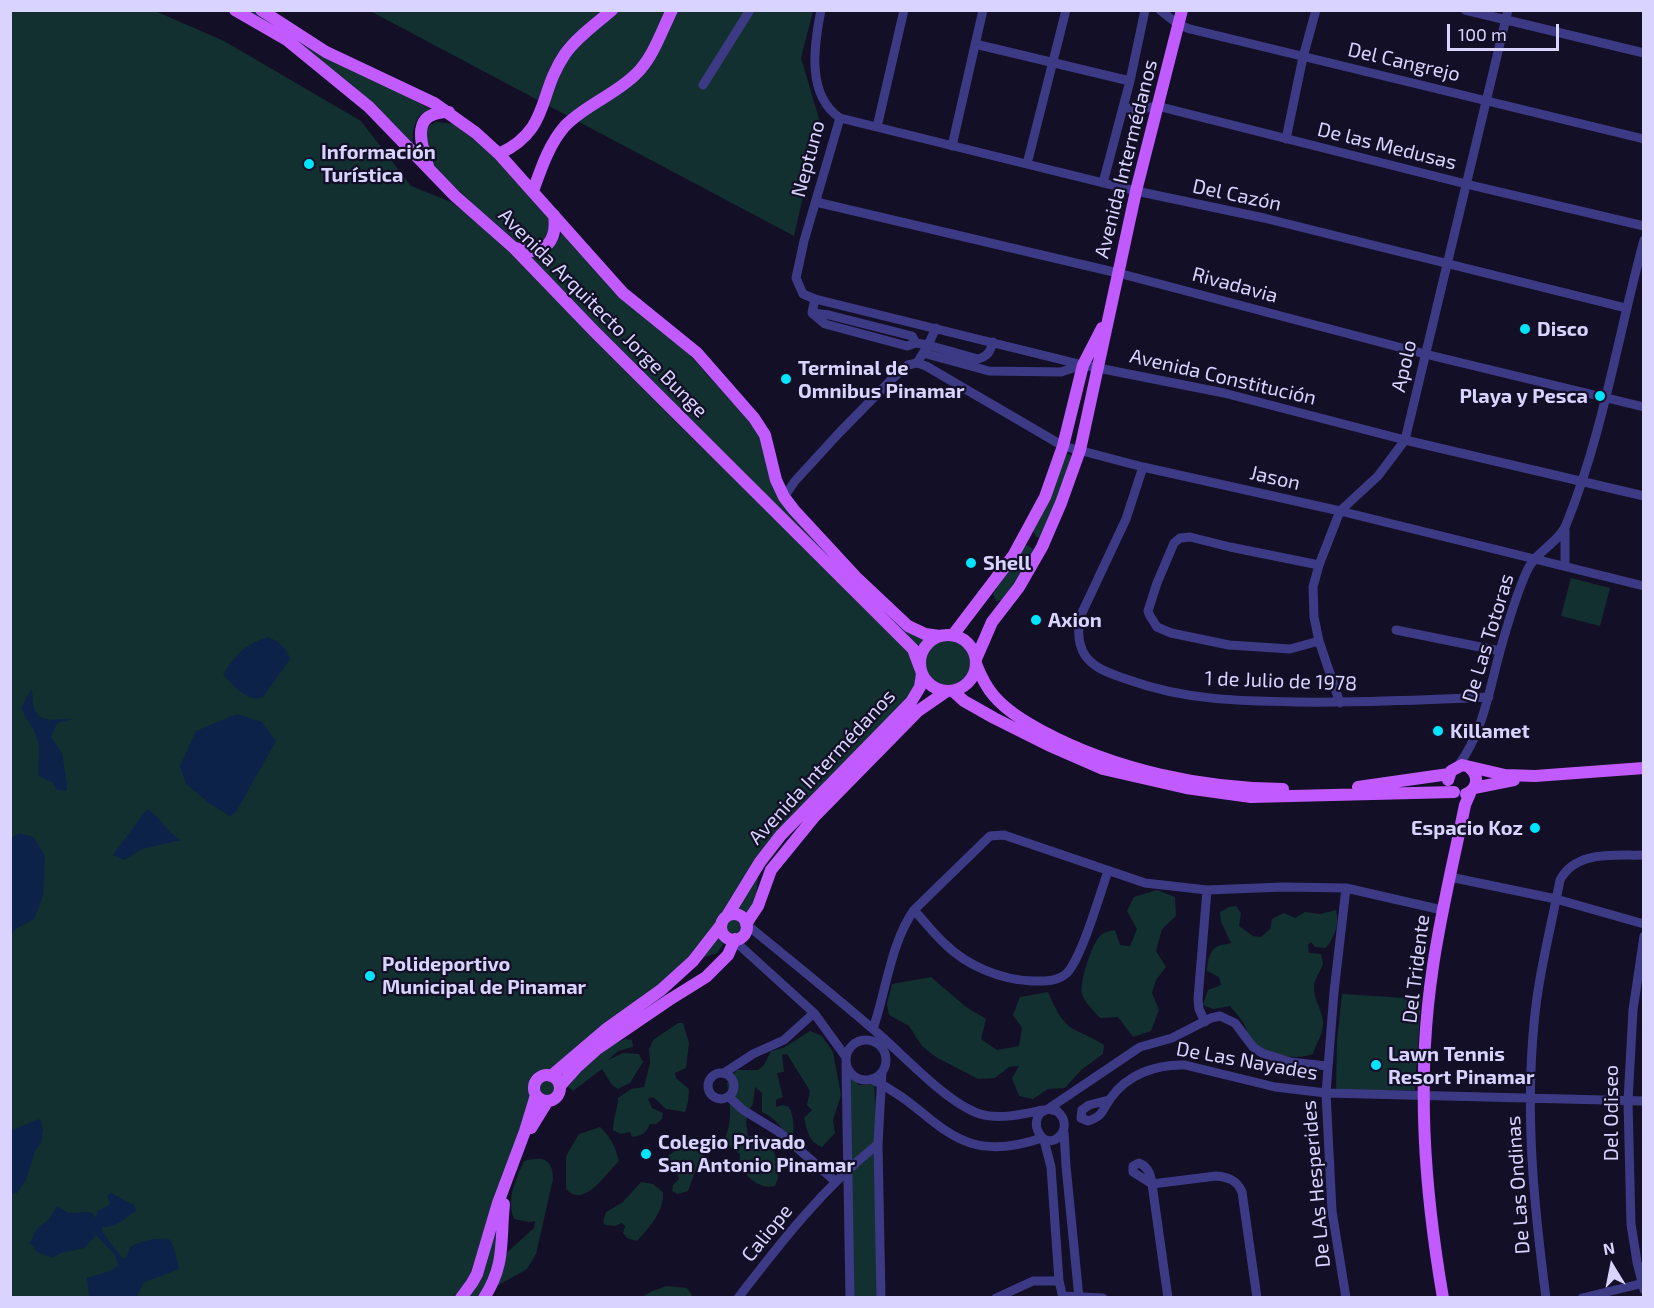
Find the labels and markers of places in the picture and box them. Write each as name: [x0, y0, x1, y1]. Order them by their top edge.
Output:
place label: Información Turística: [321, 140, 436, 187]
marker: Información Turística: [302, 157, 316, 171]
place label: Disco: [1537, 317, 1589, 341]
marker: Disco: [1518, 322, 1532, 336]
place label: Terminal de Omnibus Pinamar: [798, 356, 964, 403]
marker: Terminal de Omnibus Pinamar: [779, 372, 793, 386]
place label: Playa y Pesca: [1459, 384, 1588, 408]
marker: Playa y Pesca: [1593, 389, 1607, 403]
place label: Shell: [983, 551, 1031, 575]
marker: Shell: [964, 556, 978, 570]
place label: Axion: [1048, 608, 1102, 632]
marker: Axion: [1029, 613, 1043, 627]
place label: Killamet: [1450, 719, 1530, 743]
marker: Killamet: [1431, 724, 1445, 738]
place label: Espacio Koz: [1411, 816, 1523, 840]
marker: Espacio Koz: [1528, 821, 1542, 835]
place label: Polideportivo Municipal de Pinamar: [382, 952, 586, 999]
marker: Polideportivo Municipal de Pinamar: [363, 969, 377, 983]
place label: Lawn Tennis Resort Pinamar: [1388, 1042, 1534, 1089]
marker: Lawn Tennis Resort Pinamar: [1369, 1058, 1383, 1072]
place label: Colegio Privado San Antonio Pinamar: [658, 1130, 855, 1177]
marker: Colegio Privado San Antonio Pinamar: [639, 1147, 653, 1161]

